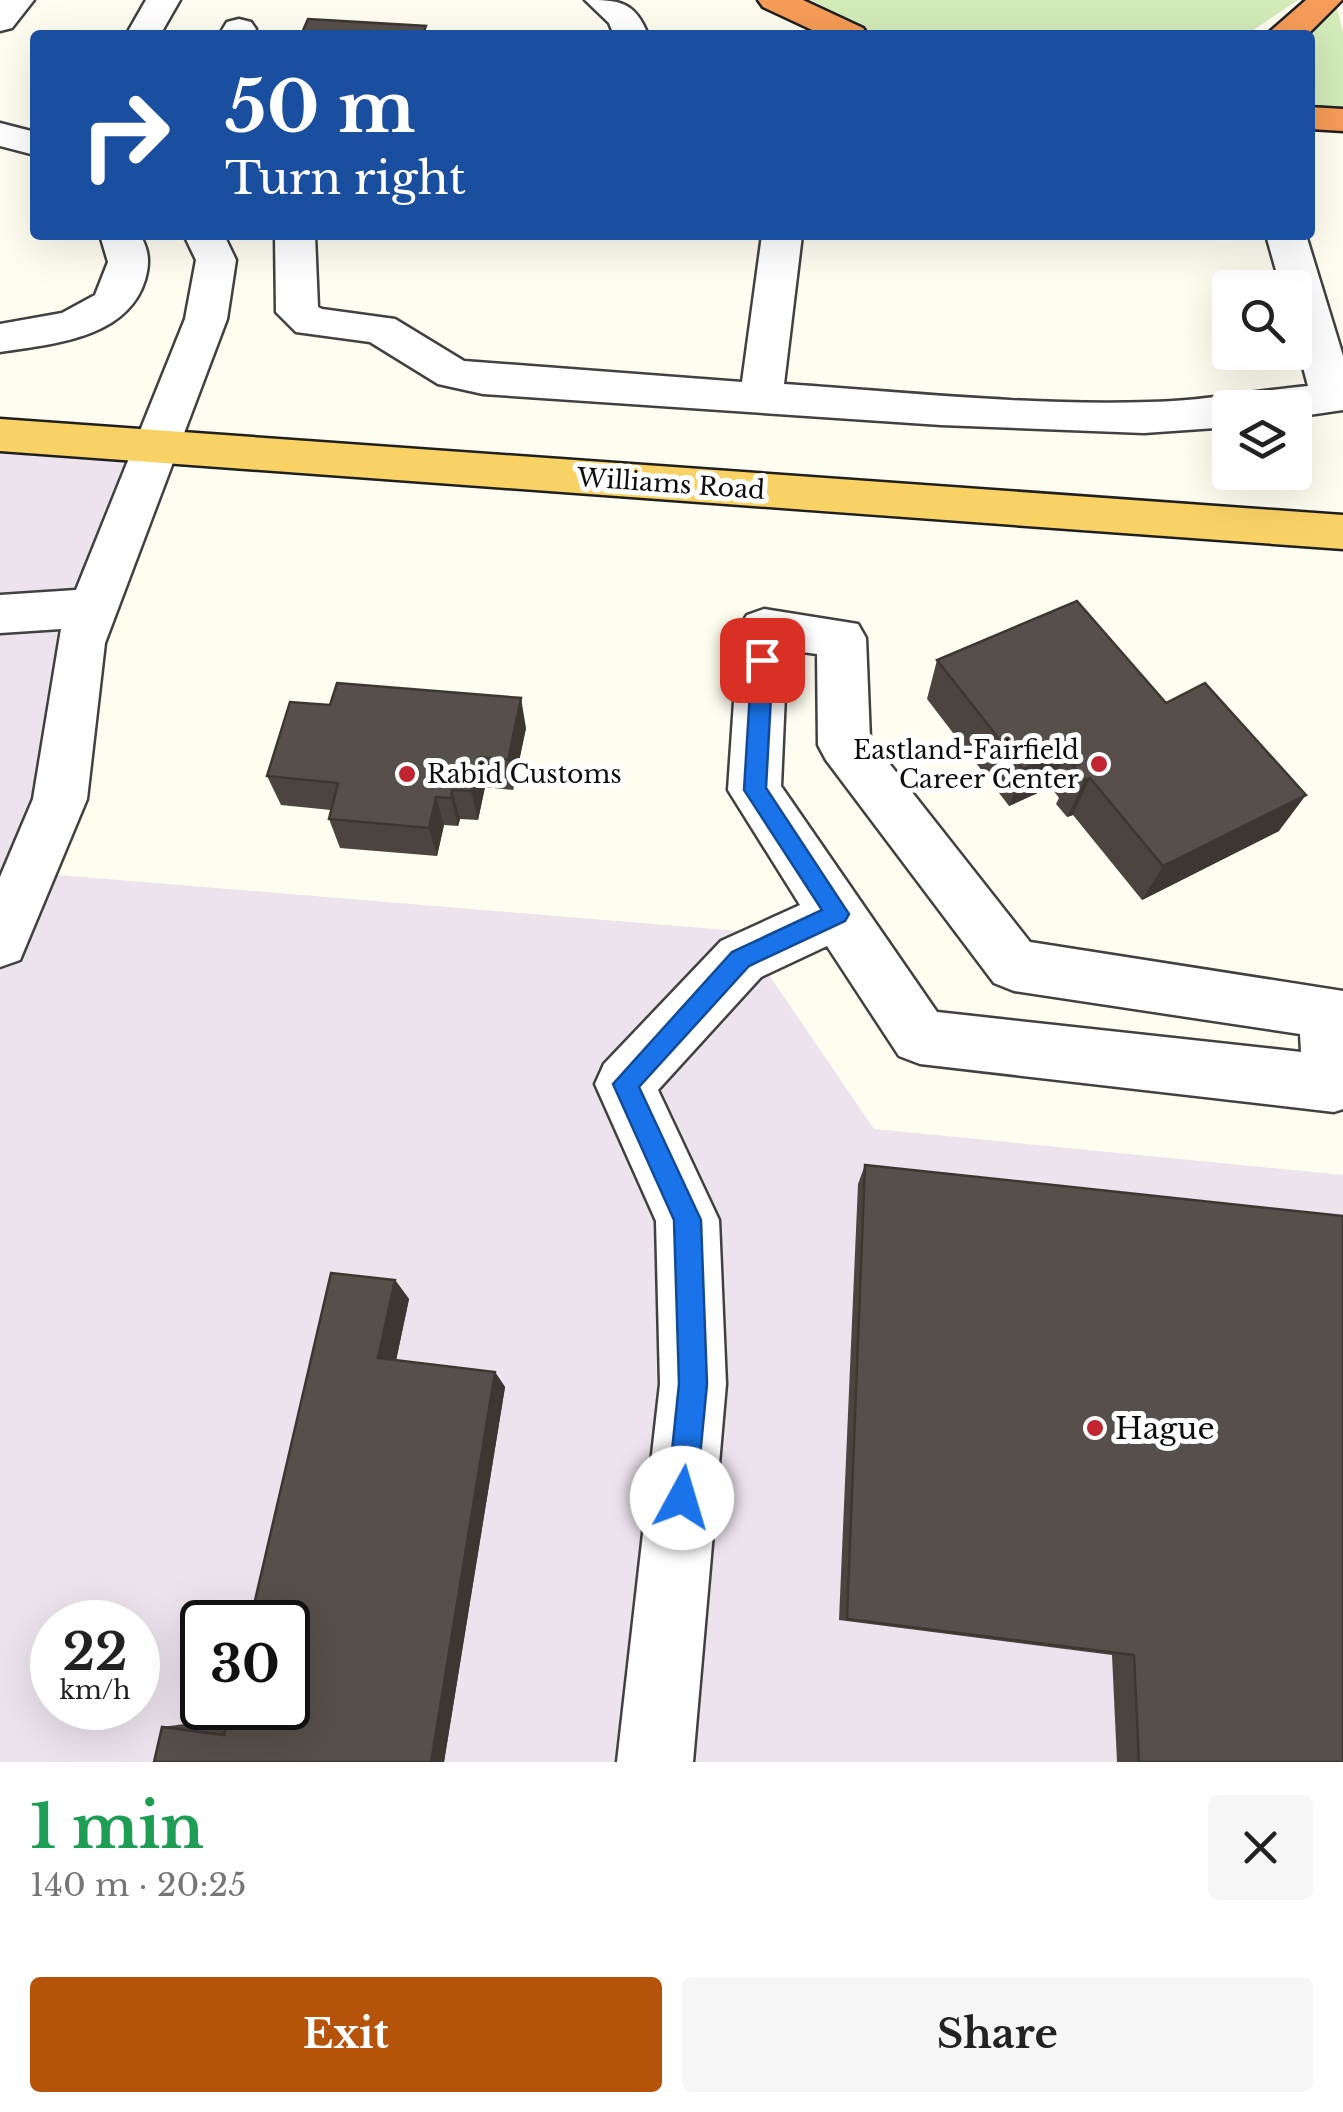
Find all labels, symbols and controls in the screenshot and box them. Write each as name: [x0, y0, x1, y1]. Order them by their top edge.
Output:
text: 50 m: [225, 64, 416, 151]
icon: right: [60, 70, 190, 200]
text: Turn right: [225, 150, 466, 206]
map controls: [1212, 270, 1312, 490]
button: search: [1212, 270, 1312, 370]
button: layers: [1212, 390, 1312, 490]
street label: Williams Road: [575, 462, 766, 506]
pin: [720, 618, 805, 703]
icon: arrive: [735, 633, 790, 688]
place label: Eastland-Fairfield Career Center: [853, 735, 1079, 795]
marker: Eastland-Fairfield Career Center: [1088, 753, 1110, 775]
place label: Rabid Customs: [427, 759, 622, 790]
marker: Rabid Customs: [396, 763, 418, 785]
place label: Hague: [1115, 1410, 1215, 1447]
marker: Hague: [1084, 1417, 1106, 1439]
position arrow: [630, 1446, 734, 1550]
speed limit sign: 30: [180, 1600, 310, 1730]
text: 22: [62, 1621, 128, 1684]
text: km/h: [60, 1675, 130, 1706]
text: 1 min: [30, 1790, 204, 1864]
button: close: [1208, 1795, 1313, 1900]
text: 140 m · 20:25: [30, 1865, 246, 1905]
button: Exit: [30, 1977, 662, 2092]
button: Share: [682, 1977, 1313, 2092]

